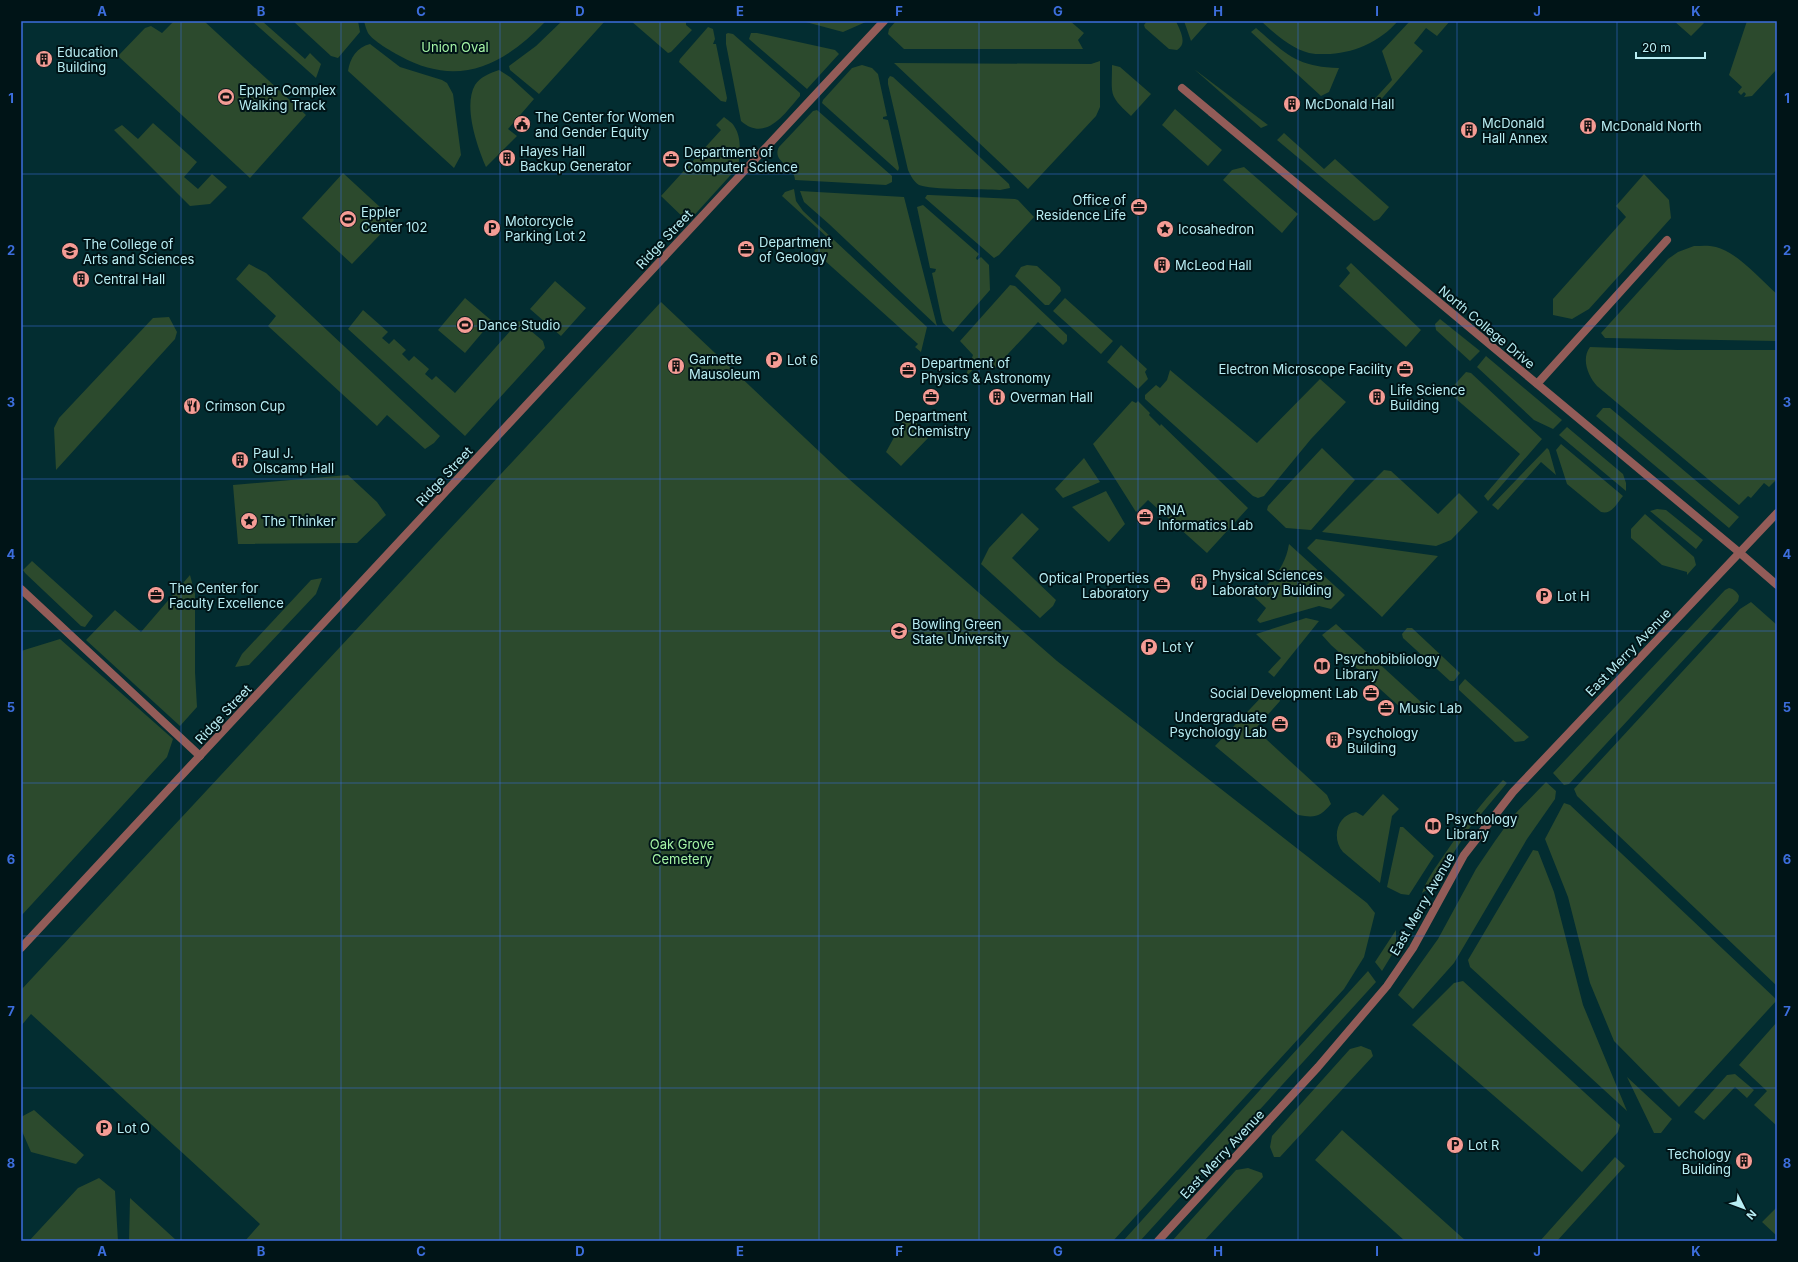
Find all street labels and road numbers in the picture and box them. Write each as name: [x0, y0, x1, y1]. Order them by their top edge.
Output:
street label: Ridge Street: [632, 206, 696, 272]
street label: North College Drive: [1436, 282, 1538, 372]
street label: Ridge Street: [412, 443, 476, 509]
street label: East Merry Avenue: [1582, 605, 1674, 699]
street label: Ridge Street: [191, 681, 255, 747]
street label: East Merry Avenue: [1386, 850, 1458, 958]
street label: East Merry Avenue: [1177, 1106, 1267, 1202]

